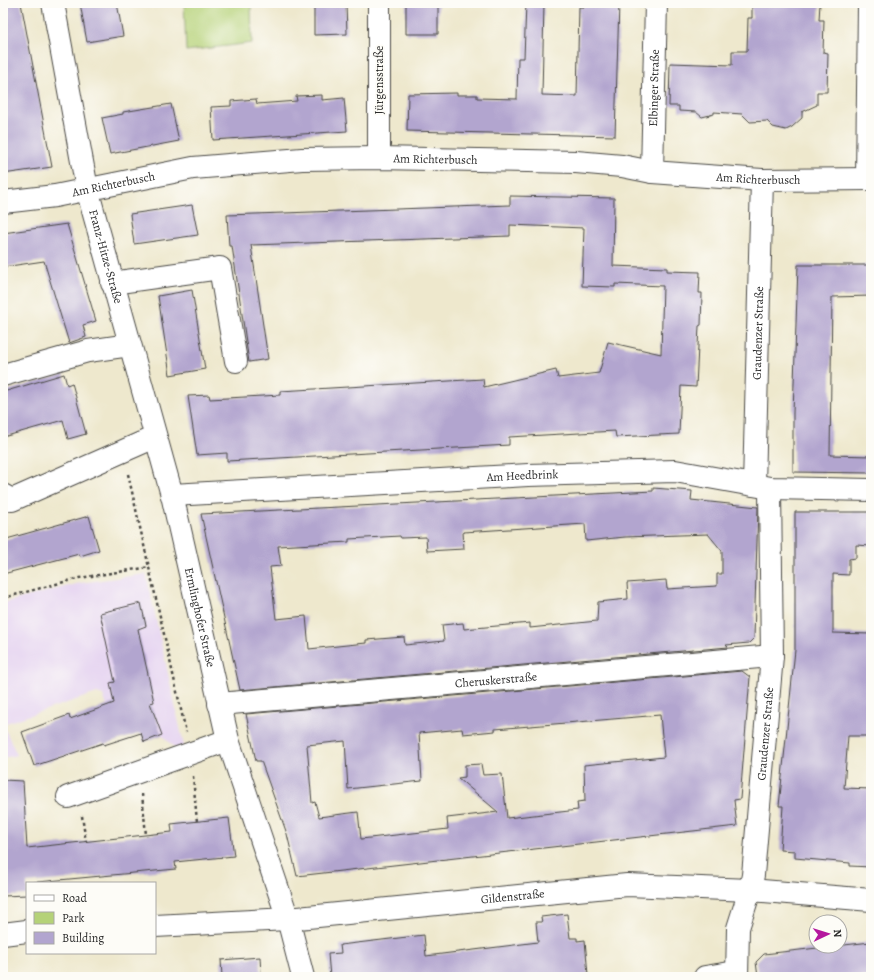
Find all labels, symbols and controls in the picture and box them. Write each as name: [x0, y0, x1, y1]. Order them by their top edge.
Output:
street label: Jürgensstraße: [371, 46, 387, 114]
street label: Elbinger Straße: [645, 49, 663, 127]
street label: Am Richterbusch: [392, 150, 478, 168]
street label: Am Richterbusch: [70, 168, 157, 201]
street label: Am Richterbusch: [715, 169, 801, 188]
street label: Franz-Hitze-Straße: [85, 208, 126, 305]
street label: Graudenzer Straße: [749, 286, 767, 380]
street label: Am Heedbrink: [485, 466, 559, 485]
street label: Ermlinghofer Straße: [181, 566, 219, 669]
street label: Cheruskerstraße: [454, 668, 538, 691]
street label: Graudenzer Straße: [753, 686, 777, 781]
legend: [26, 882, 156, 954]
street label: Gildenstraße: [480, 885, 545, 908]
text: Road: [62, 890, 88, 906]
text: Park: [62, 910, 85, 926]
north arrow: [808, 914, 848, 954]
text: N: [830, 929, 845, 938]
text: Building: [62, 930, 104, 946]

